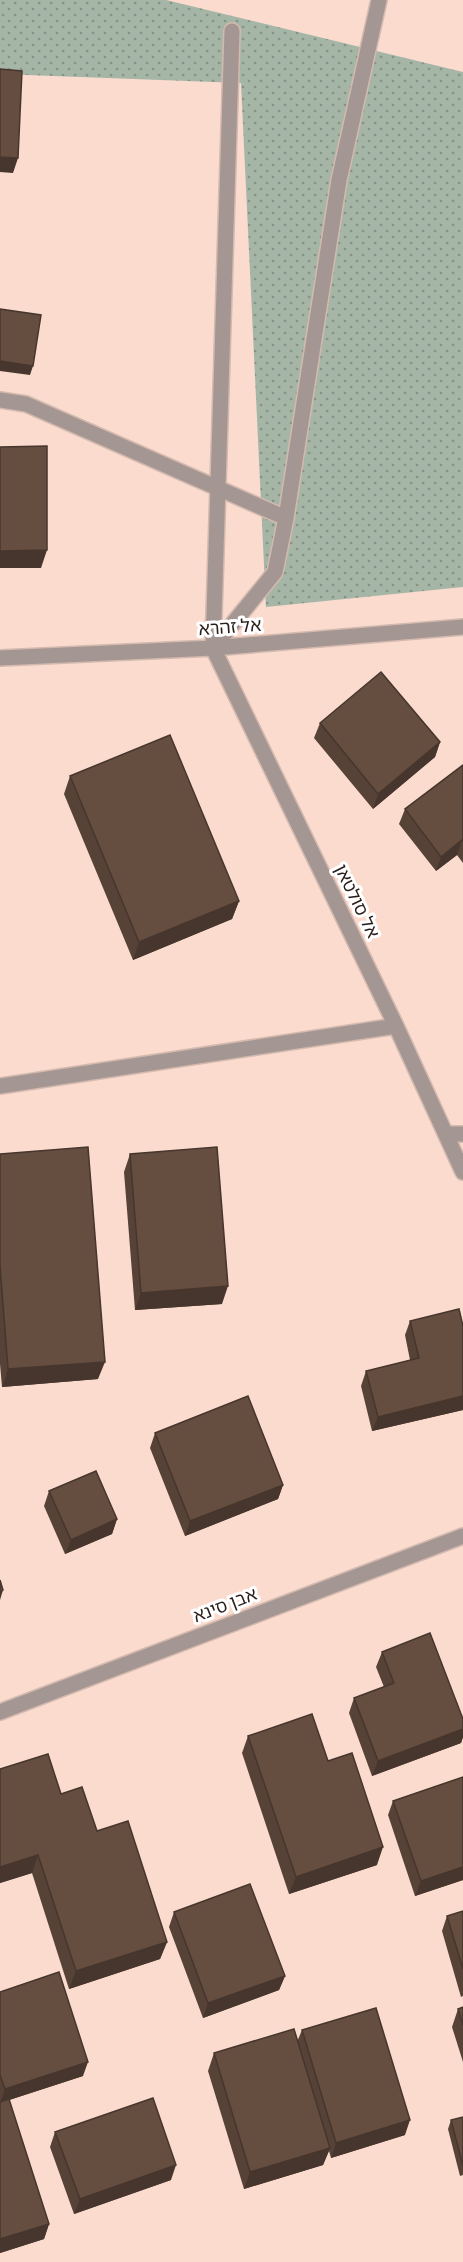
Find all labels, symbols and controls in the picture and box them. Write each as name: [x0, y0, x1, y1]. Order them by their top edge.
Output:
street label: אל זהרא: [198, 614, 262, 640]
street label: אל סולטאן: [330, 860, 384, 942]
street label: אבן סינא: [190, 1583, 260, 1627]

